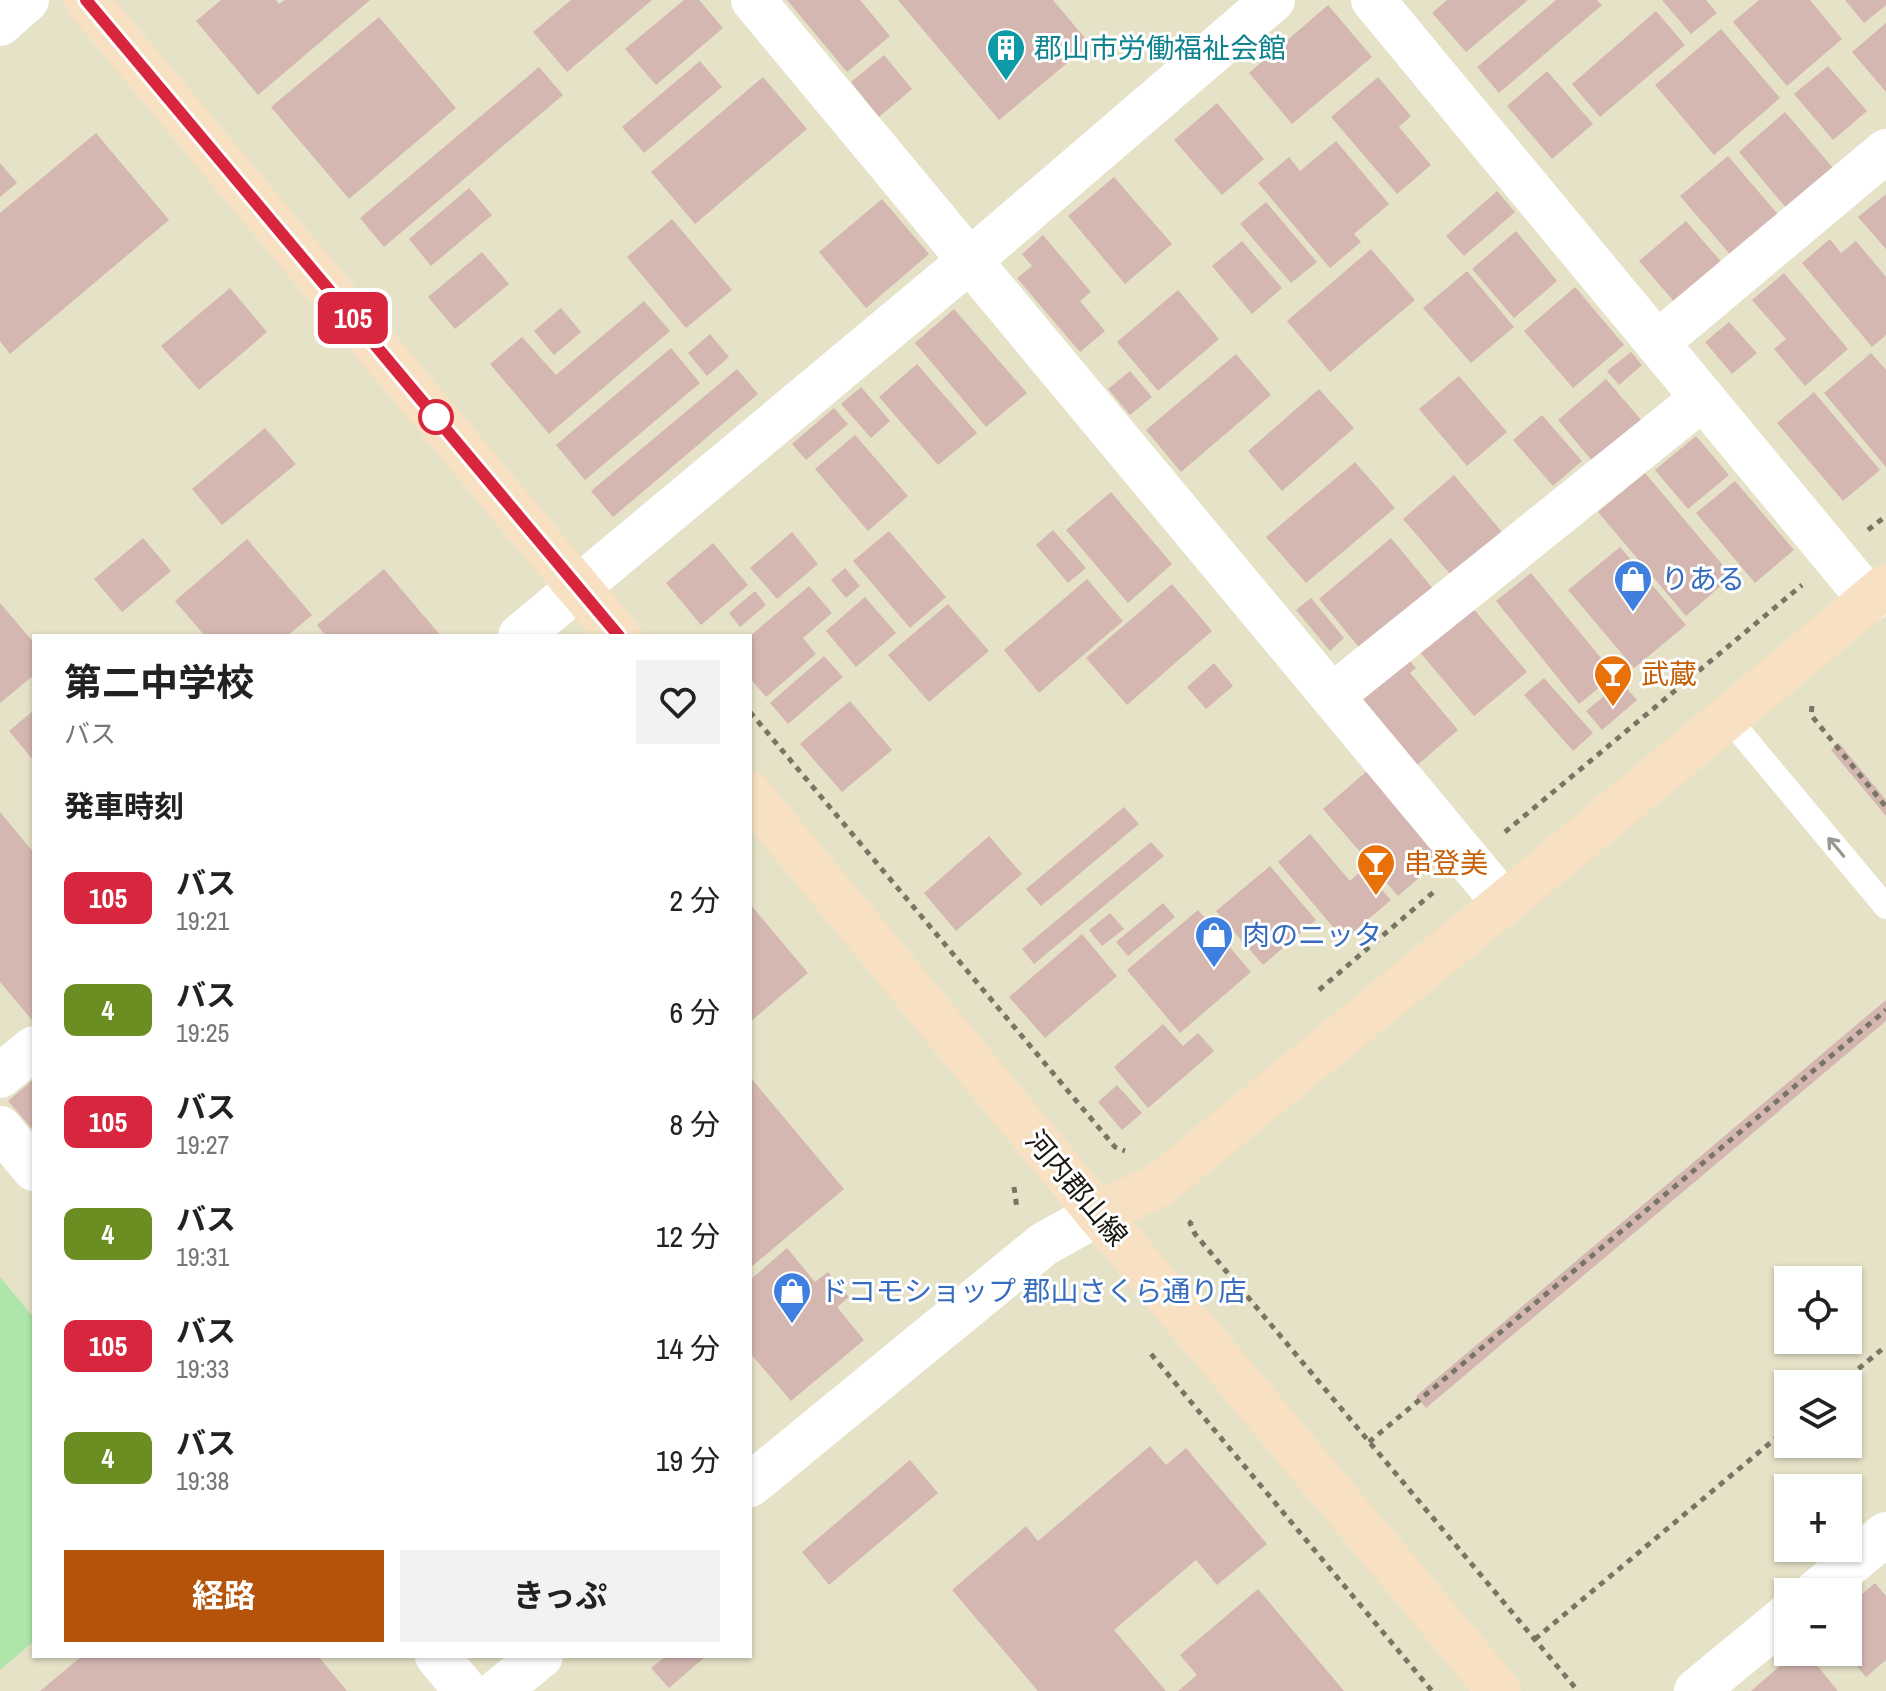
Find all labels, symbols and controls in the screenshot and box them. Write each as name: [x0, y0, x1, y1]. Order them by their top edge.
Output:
building icon: 郡山市労働福祉会館: [985, 27, 1027, 82]
place label: 郡山市労働福祉会館: [1034, 29, 1286, 67]
line badge: 105: [307, 292, 399, 344]
text: 105: [334, 299, 372, 337]
unlabelled marker: [419, 400, 453, 434]
shop icon: りある: [1612, 558, 1654, 613]
place label: りある: [1661, 560, 1745, 598]
bar icon: 武蔵: [1592, 653, 1634, 708]
place label: 武蔵: [1641, 655, 1697, 693]
text: 第二中学校: [64, 657, 254, 708]
button: heart: [636, 660, 720, 744]
text: バス: [64, 716, 116, 751]
text: 発車時刻: [64, 786, 184, 826]
one-way arrow: [1827, 837, 1845, 858]
bar icon: 串登美: [1355, 842, 1397, 897]
place label: 串登美: [1404, 844, 1488, 882]
text: バス: [176, 863, 236, 903]
text: 105: [89, 879, 127, 917]
text: 2 分: [669, 880, 720, 920]
text: 19:21: [176, 903, 229, 938]
shop icon: 肉のニッタ: [1193, 914, 1235, 969]
place label: 肉のニッタ: [1242, 916, 1382, 954]
text: バス: [176, 975, 236, 1015]
text: 4: [102, 991, 114, 1029]
text: 6 分: [669, 992, 720, 1032]
text: 19:25: [176, 1015, 229, 1050]
text: バス: [176, 1087, 236, 1127]
text: 105: [89, 1103, 127, 1141]
text: 8 分: [669, 1104, 720, 1144]
street label: 河内郡山線: [1017, 1122, 1137, 1254]
text: 19:27: [176, 1127, 229, 1162]
text: バス: [176, 1199, 236, 1239]
text: 4: [102, 1215, 114, 1253]
text: 12 分: [656, 1216, 720, 1256]
text: 19:31: [176, 1239, 229, 1274]
map controls: [1774, 1266, 1862, 1666]
button: locate: [1774, 1266, 1862, 1354]
shop icon: ドコモショップ 郡山さくら通り店: [771, 1270, 813, 1325]
place label: ドコモショップ 郡山さくら通り店: [820, 1272, 1246, 1310]
text: バス: [176, 1311, 236, 1351]
text: 105: [89, 1327, 127, 1365]
text: 14 分: [656, 1328, 720, 1368]
text: 19:33: [176, 1351, 229, 1386]
button: layers: [1774, 1370, 1862, 1458]
text: バス: [176, 1423, 236, 1463]
text: 4: [102, 1439, 114, 1477]
text: 19 分: [656, 1440, 720, 1480]
text: 19:38: [176, 1463, 229, 1498]
button: +: [1774, 1474, 1862, 1562]
button: 経路: [64, 1550, 384, 1642]
button: きっぷ: [400, 1550, 720, 1642]
button: −: [1774, 1578, 1862, 1666]

